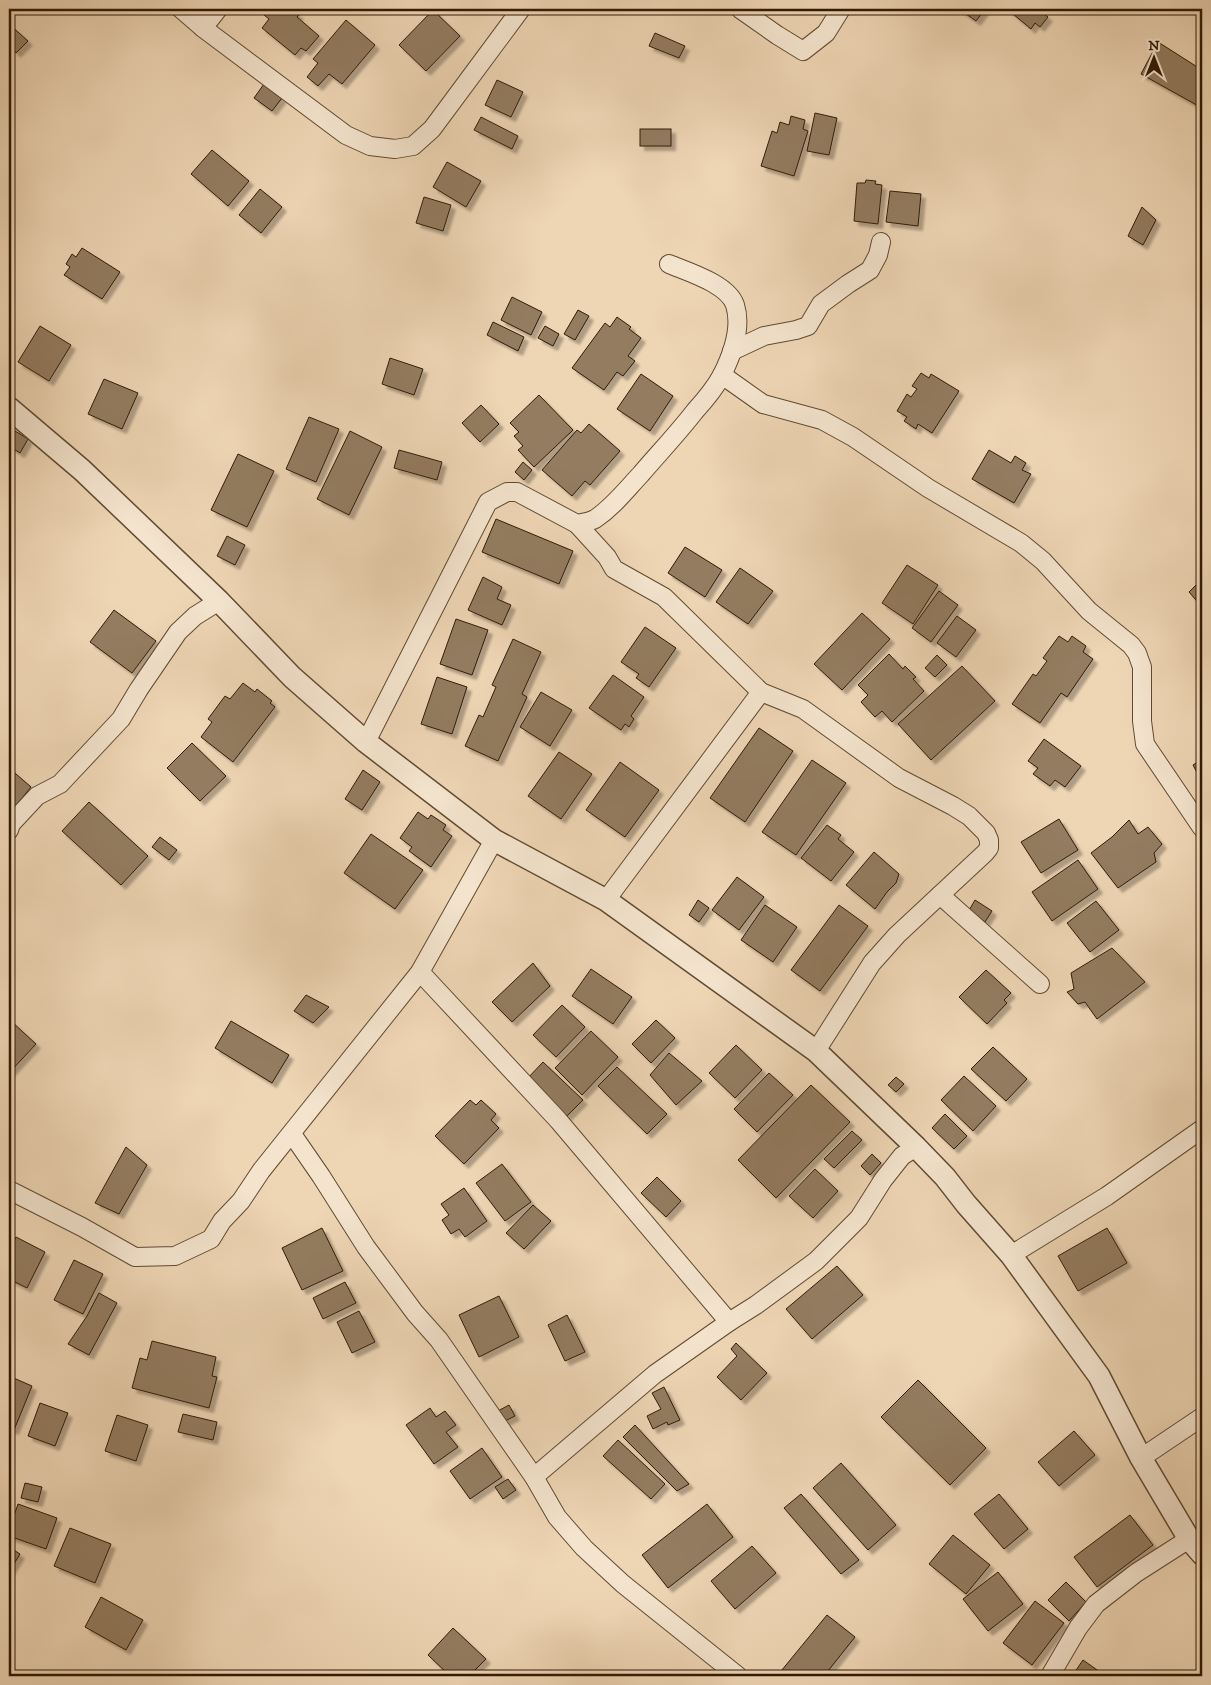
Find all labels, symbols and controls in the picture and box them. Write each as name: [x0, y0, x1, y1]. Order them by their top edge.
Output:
north arrow: [1128, 32, 1178, 82]
text: N: [1148, 37, 1160, 55]

